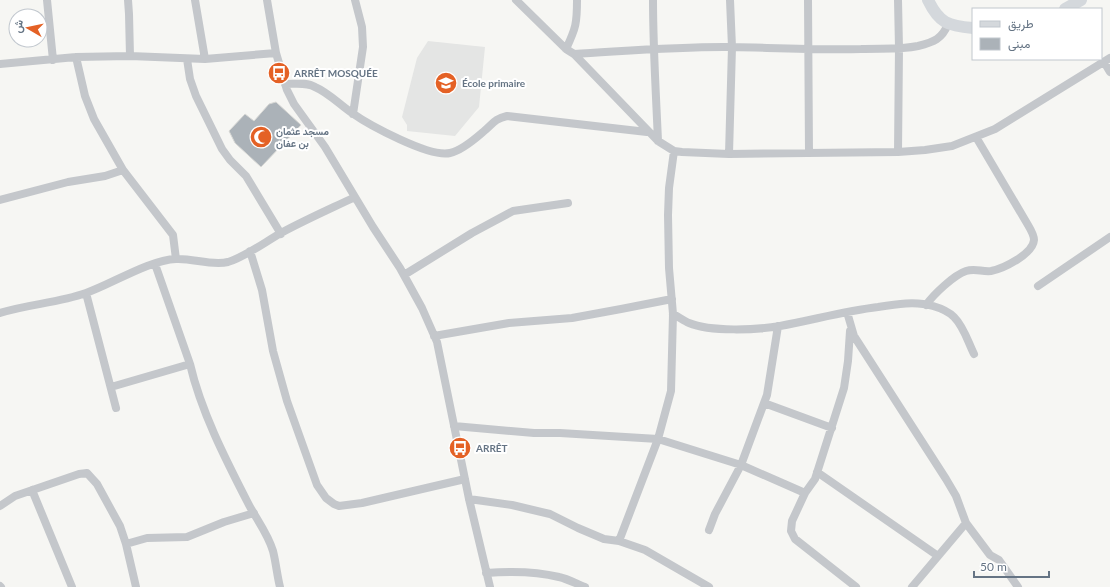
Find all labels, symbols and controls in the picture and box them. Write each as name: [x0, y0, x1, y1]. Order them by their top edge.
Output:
north arrow: [8, 8, 48, 48]
legend: [972, 8, 1102, 60]
text: طريق: [1008, 16, 1034, 32]
text: ش: [10, 19, 26, 34]
text: مبنى: [1008, 36, 1030, 52]
bus stop icon: ARRÊT MOSQUÉE: [266, 60, 292, 86]
place label: ARRÊT MOSQUÉE: [293, 67, 378, 79]
school or university icon: École primaire: [433, 70, 459, 96]
place label: École primaire: [462, 77, 526, 89]
mosque icon: مسجد عثمان بن عفان: [248, 124, 274, 150]
place label: مسجد عثمان بن عفان: [276, 125, 329, 150]
bus stop icon: ARRÊT: [447, 435, 473, 461]
place label: ARRÊT: [475, 442, 508, 454]
scale bar: [974, 553, 1049, 579]
text: 50 m: [980, 559, 1007, 574]

